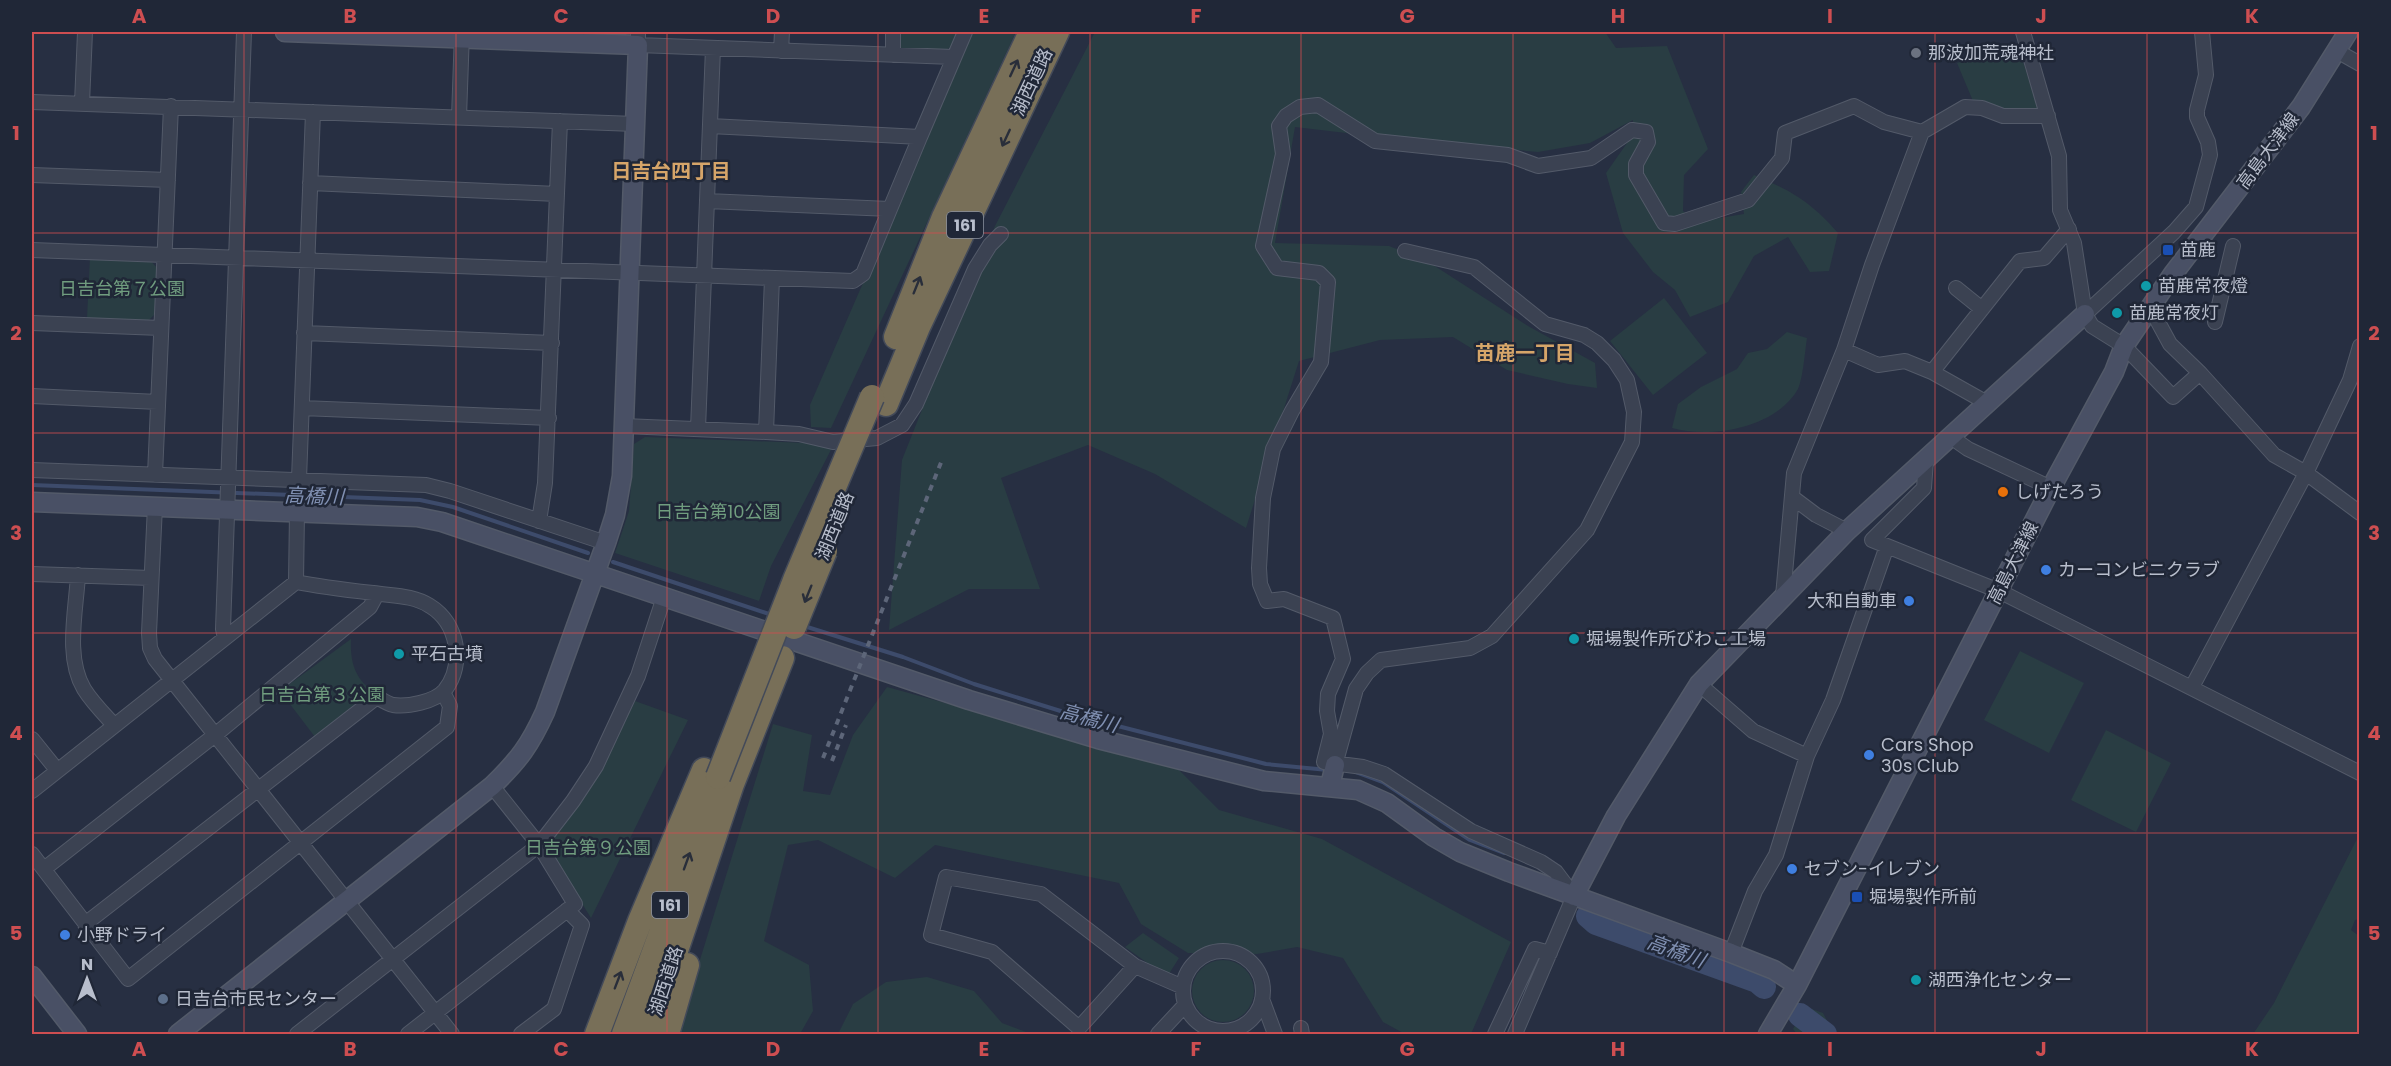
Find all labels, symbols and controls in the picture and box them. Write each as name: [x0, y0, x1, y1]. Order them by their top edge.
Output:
text: A: [132, 2, 147, 30]
text: B: [343, 2, 357, 30]
text: C: [553, 2, 569, 30]
text: D: [766, 2, 780, 30]
text: E: [979, 2, 989, 30]
text: F: [1191, 2, 1202, 30]
text: G: [1399, 2, 1415, 30]
text: H: [1611, 2, 1625, 30]
text: I: [1827, 2, 1833, 30]
text: J: [2035, 2, 2047, 30]
text: K: [2245, 2, 2259, 30]
place label: 那波加荒魂神社: [1928, 40, 2054, 65]
street label: 湖西道路: [1005, 44, 1058, 120]
marker: 那波加荒魂神社: [1909, 46, 1923, 60]
one-way arrow: [1008, 60, 1020, 78]
street label: 高島大津線: [2231, 107, 2305, 194]
text: 1: [12, 119, 20, 147]
text: 1: [2370, 119, 2378, 147]
one-way arrow: [999, 128, 1011, 146]
district label: 日吉台四丁目: [611, 157, 731, 185]
road number: 161: [947, 212, 983, 238]
place label: 苗鹿: [2180, 237, 2216, 262]
marker: 苗鹿: [2161, 243, 2175, 257]
place label: 苗鹿常夜燈: [2158, 273, 2248, 298]
park label: 日吉台第７公園: [59, 276, 185, 301]
one-way arrow: [912, 276, 923, 295]
marker: 苗鹿常夜燈: [2139, 279, 2153, 293]
place label: 苗鹿常夜灯: [2129, 300, 2219, 325]
marker: 苗鹿常夜灯: [2110, 306, 2124, 320]
text: 2: [10, 319, 22, 347]
text: 2: [2368, 319, 2380, 347]
district label: 苗鹿一丁目: [1475, 339, 1575, 367]
place label: しげたろう: [2015, 479, 2104, 504]
water label: 高橋川: [284, 481, 346, 511]
marker: しげたろう: [1996, 485, 2010, 499]
street label: 湖西道路: [809, 488, 860, 564]
park label: 日吉台第10公園: [655, 499, 781, 524]
street label: 高島大津線: [1981, 517, 2044, 609]
text: 3: [10, 519, 22, 547]
text: 3: [2368, 519, 2380, 547]
place label: カーコンビニクラブ: [2058, 557, 2220, 582]
marker: カーコンビニクラブ: [2039, 563, 2053, 577]
one-way arrow: [801, 585, 812, 603]
place label: 大和自動車: [1807, 588, 1897, 613]
marker: 大和自動車: [1902, 594, 1916, 608]
place label: 堀場製作所びわこ工場: [1586, 626, 1766, 651]
marker: 堀場製作所びわこ工場: [1567, 632, 1581, 646]
place label: 平石古墳: [411, 641, 483, 666]
marker: 平石古墳: [392, 647, 406, 661]
park label: 日吉台第３公園: [259, 682, 385, 707]
water label: 高橋川: [1056, 697, 1124, 740]
text: 4: [9, 719, 23, 747]
text: 4: [2367, 719, 2381, 747]
place label: Cars Shop 30s Club: [1881, 732, 1974, 778]
marker: Cars Shop 30s Club: [1862, 748, 1876, 762]
park label: 日吉台第９公園: [525, 835, 651, 860]
one-way arrow: [682, 852, 693, 871]
place label: セブン-イレブン: [1804, 856, 1940, 881]
marker: セブン-イレブン: [1785, 862, 1799, 876]
place label: 堀場製作所前: [1869, 884, 1977, 909]
marker: 堀場製作所前: [1850, 890, 1864, 904]
road number: 161: [652, 892, 688, 918]
text: 5: [10, 919, 23, 947]
text: 5: [2368, 919, 2381, 947]
place label: 小野ドライ: [77, 922, 167, 947]
marker: 小野ドライ: [58, 928, 72, 942]
water label: 高橋川: [1643, 928, 1711, 975]
street label: 湖西道路: [643, 943, 689, 1019]
north arrow: [57, 949, 117, 1009]
text: N: [81, 953, 93, 976]
place label: 湖西浄化センター: [1928, 967, 2072, 992]
one-way arrow: [613, 971, 624, 990]
marker: 湖西浄化センター: [1909, 973, 1923, 987]
place label: 日吉台市民センター: [175, 986, 337, 1011]
marker: 日吉台市民センター: [156, 992, 170, 1006]
text: A: [132, 1035, 147, 1063]
text: B: [343, 1035, 357, 1063]
text: C: [553, 1035, 569, 1063]
text: D: [766, 1035, 780, 1063]
text: E: [979, 1035, 989, 1063]
text: F: [1191, 1035, 1202, 1063]
text: G: [1399, 1035, 1415, 1063]
text: H: [1611, 1035, 1625, 1063]
text: I: [1827, 1035, 1833, 1063]
text: J: [2035, 1035, 2047, 1063]
text: K: [2245, 1035, 2259, 1063]

